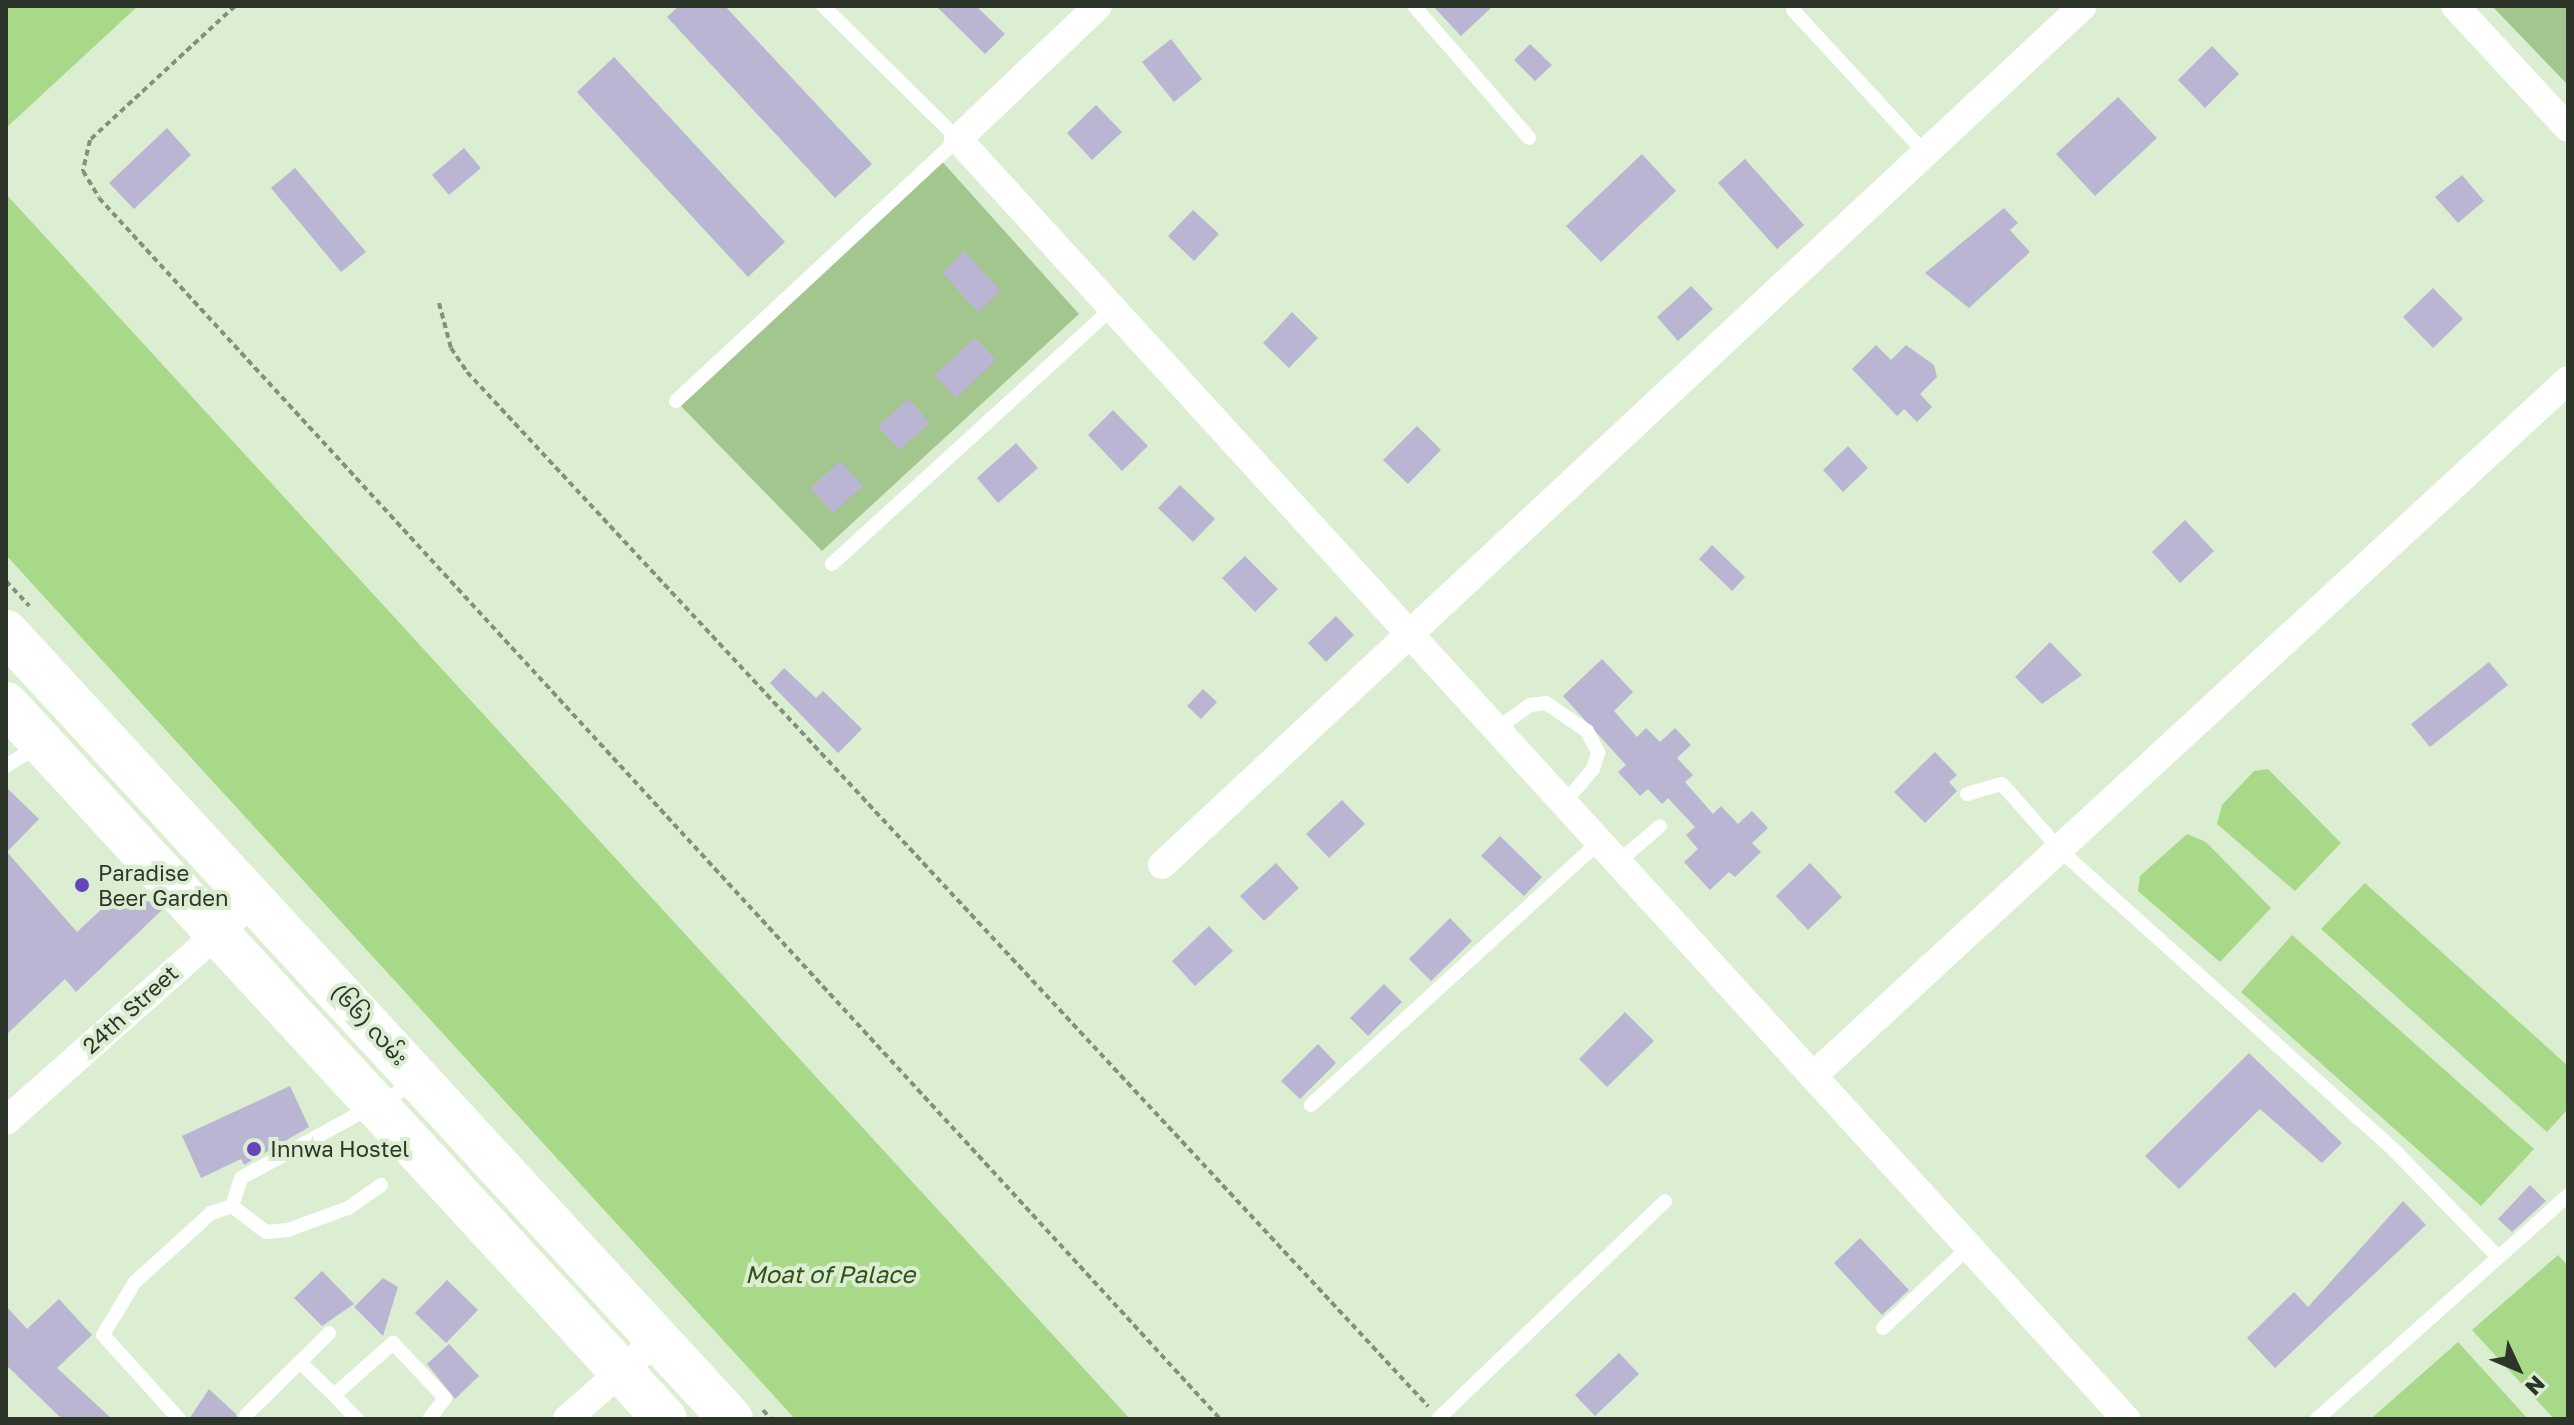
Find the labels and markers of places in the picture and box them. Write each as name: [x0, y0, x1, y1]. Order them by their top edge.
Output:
place label: Paradise Beer Garden: [98, 859, 228, 910]
marker: Paradise Beer Garden: [73, 876, 91, 894]
place label: Innwa Hostel: [270, 1136, 409, 1162]
marker: Innwa Hostel: [245, 1140, 263, 1158]

